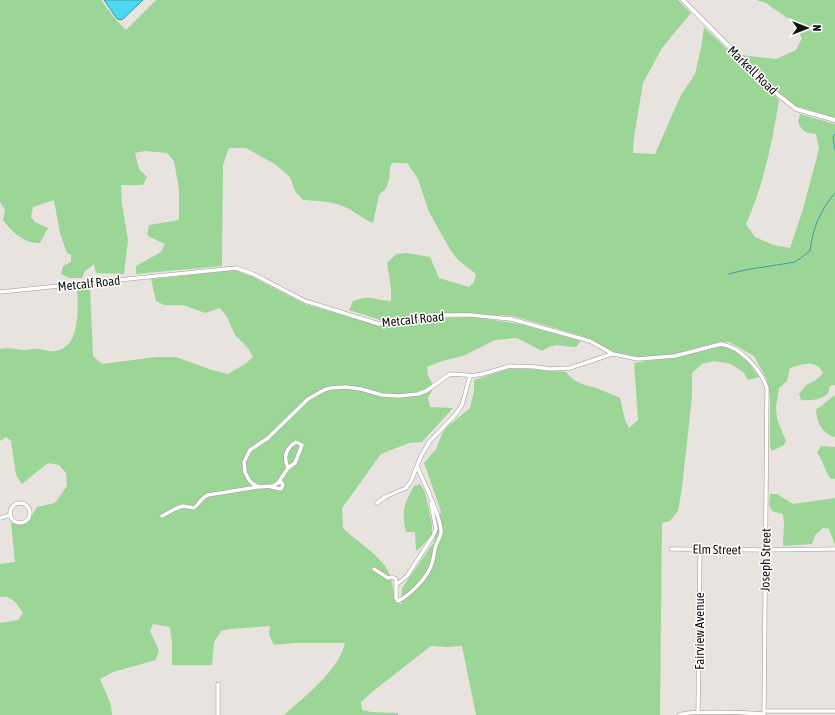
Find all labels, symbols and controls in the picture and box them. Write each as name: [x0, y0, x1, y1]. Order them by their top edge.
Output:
north arrow: [787, 8, 827, 48]
text: N: [811, 25, 823, 31]
street label: Markell Road: [725, 43, 781, 98]
street label: Metcalf Road: [57, 273, 121, 294]
street label: Metcalf Road: [381, 309, 445, 330]
street label: Joseph Street: [757, 528, 774, 592]
street label: Elm Street: [693, 542, 742, 557]
street label: Fairview Avenue: [692, 592, 707, 670]

